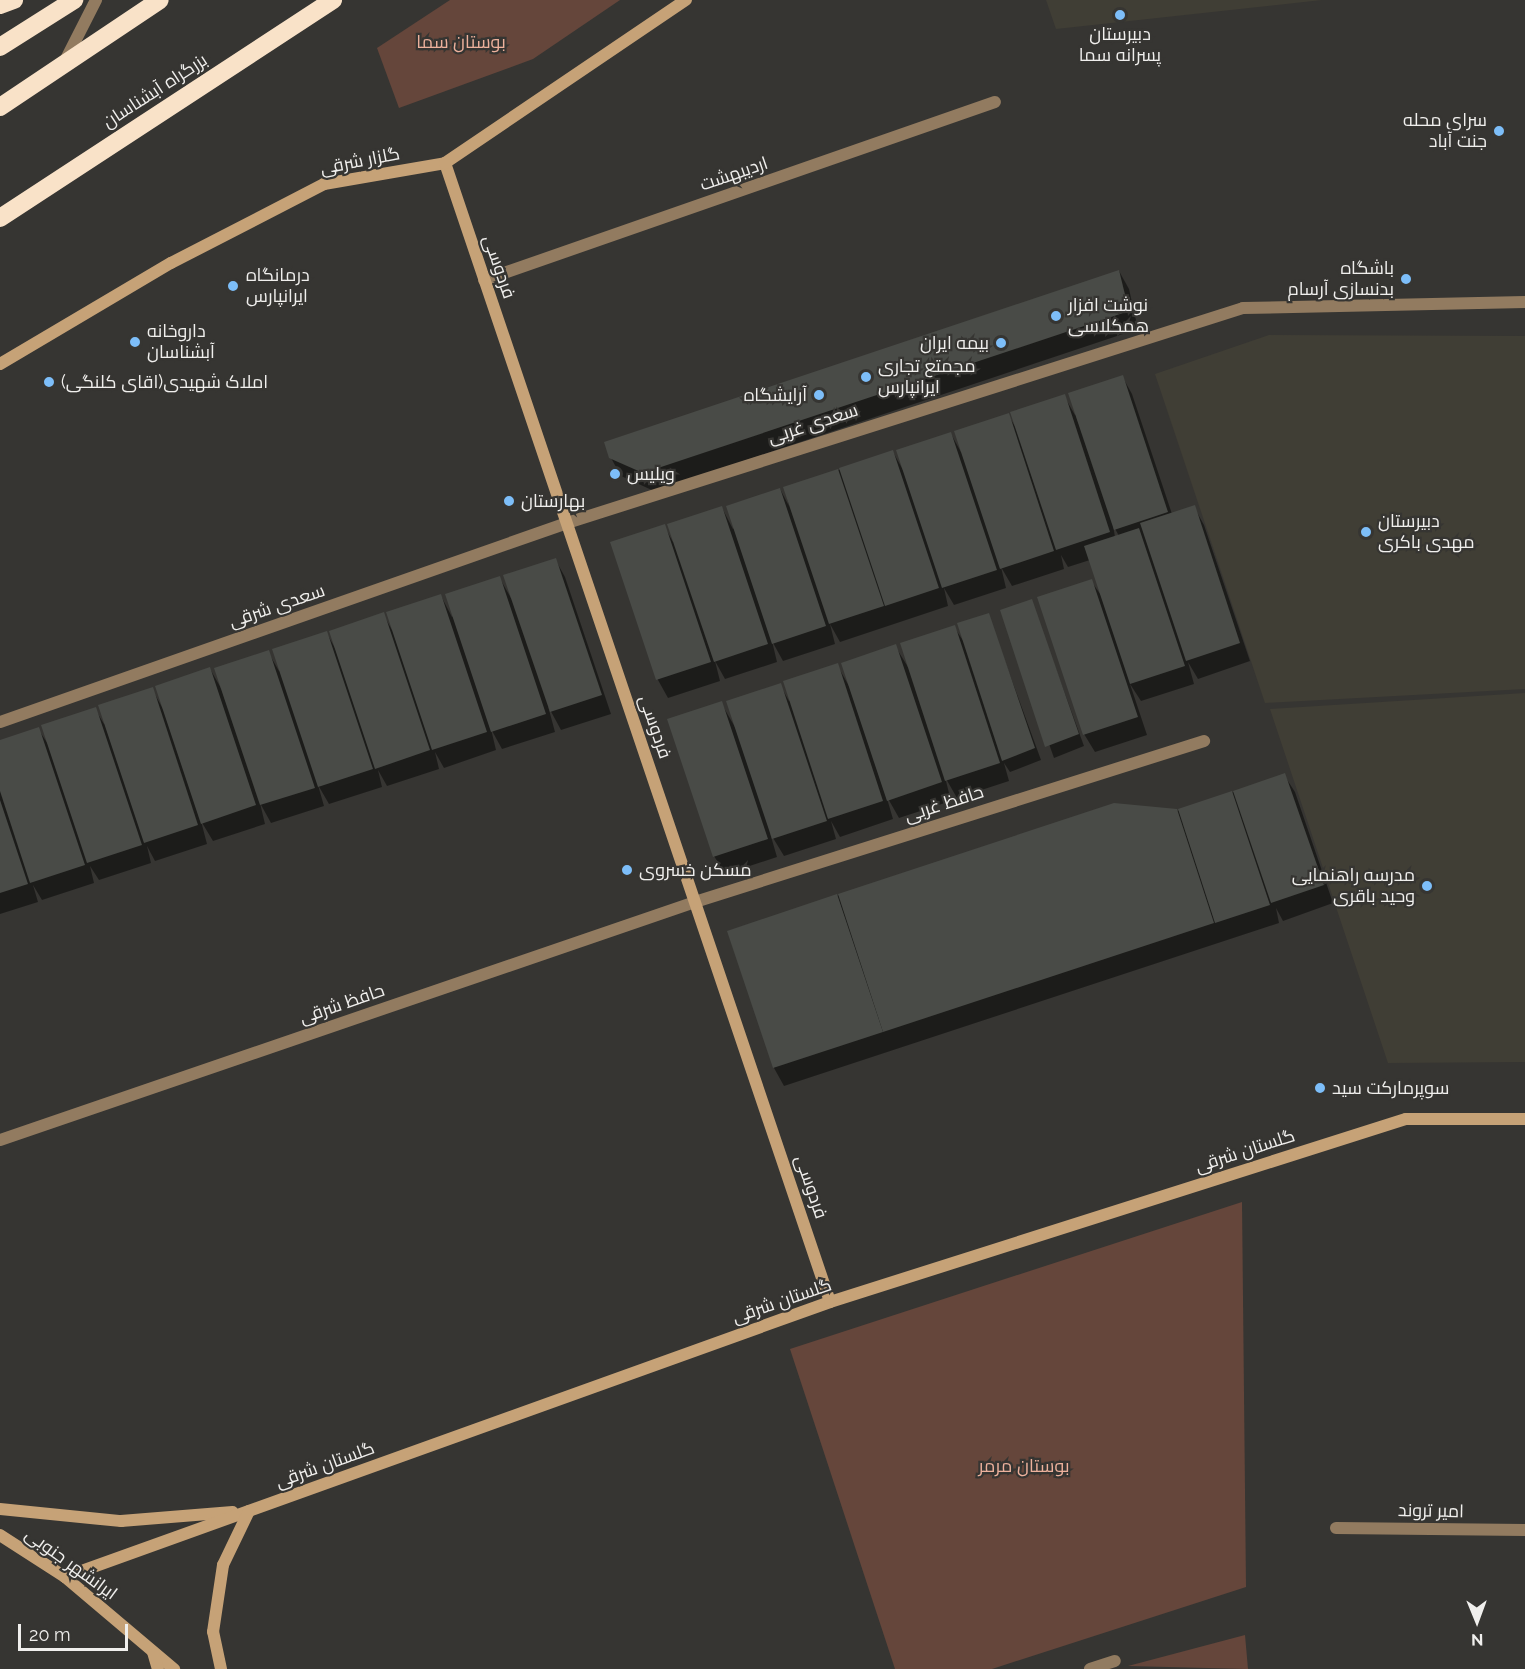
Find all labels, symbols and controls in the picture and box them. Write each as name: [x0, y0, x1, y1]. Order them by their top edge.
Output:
marker: دبیرستان پسرانه سما: [1113, 8, 1127, 22]
place label: دبیرستان پسرانه سما: [1079, 24, 1161, 66]
park label: بوستان سما: [416, 31, 506, 53]
street label: بزرگراه آبشناسان: [99, 49, 211, 133]
place label: سرای محله جنت آباد: [1403, 110, 1487, 152]
marker: سرای محله جنت آباد: [1492, 124, 1506, 138]
street label: گلزار شرقی: [318, 143, 402, 179]
street label: اردیبهشت: [697, 152, 771, 196]
street label: فردوسی: [478, 232, 520, 302]
place label: باشگاه بدنسازی آرسام: [1287, 258, 1394, 300]
place label: درمانگاه ایرانپارس: [246, 265, 310, 308]
marker: باشگاه بدنسازی آرسام: [1399, 272, 1413, 286]
marker: درمانگاه ایرانپارس: [224, 277, 242, 295]
place label: نوشت افزار همکلاسی: [1068, 295, 1149, 338]
marker: نوشت افزار همکلاسی: [1049, 309, 1063, 323]
place label: داروخانه آبشناسان: [147, 321, 215, 364]
place label: بیمه ایران: [920, 332, 989, 354]
marker: داروخانه آبشناسان: [128, 335, 142, 349]
marker: بیمه ایران: [994, 336, 1008, 350]
place label: مجمتع تجاری ایرانپارس: [878, 356, 976, 398]
marker: مجمتع تجاری ایرانپارس: [859, 370, 873, 384]
place label: املاک شهیدی(اقای کلنگی): [61, 371, 268, 393]
marker: املاک شهیدی(اقای کلنگی): [42, 375, 56, 389]
place label: آرایشگاه: [744, 384, 807, 406]
marker: آرایشگاه: [812, 388, 826, 402]
street label: سعدی غربی: [765, 399, 861, 449]
place label: ویلیس: [627, 463, 675, 485]
marker: ویلیس: [608, 467, 622, 481]
place label: بهارستان: [521, 490, 585, 512]
marker: بهارستان: [502, 494, 516, 508]
place label: دبیرستان مهدی باکری: [1378, 511, 1475, 554]
marker: دبیرستان مهدی باکری: [1359, 525, 1373, 539]
street label: سعدی شرقی: [226, 580, 328, 632]
street label: فردوسی: [634, 692, 676, 762]
street label: حافظ غربی: [902, 781, 986, 827]
place label: مسکن خسروی: [639, 859, 752, 881]
marker: مسکن خسروی: [620, 863, 634, 877]
place label: مدرسه راهنمایی وحید باقری: [1292, 865, 1415, 908]
marker: مدرسه راهنمایی وحید باقری: [1420, 879, 1434, 893]
street label: حافظ شرقی: [297, 979, 387, 1029]
place label: سوپرمارکت سید: [1332, 1077, 1449, 1099]
marker: سوپرمارکت سید: [1313, 1081, 1327, 1095]
street label: گلستان شرقی: [1192, 1125, 1298, 1177]
street label: فردوسی: [790, 1152, 832, 1222]
street label: گلستان شرقی: [730, 1274, 834, 1328]
street label: گلستان شرقی: [273, 1437, 377, 1493]
park label: بوستان مرمر: [978, 1455, 1070, 1477]
street label: امیر تروند: [1398, 1500, 1464, 1522]
street label: ایرانشهر جنوبی: [21, 1523, 121, 1605]
north arrow: [1447, 1591, 1507, 1651]
scale bar: [21, 1612, 130, 1650]
text: 20 m: [29, 1624, 71, 1645]
text: N: [1471, 1630, 1484, 1649]

